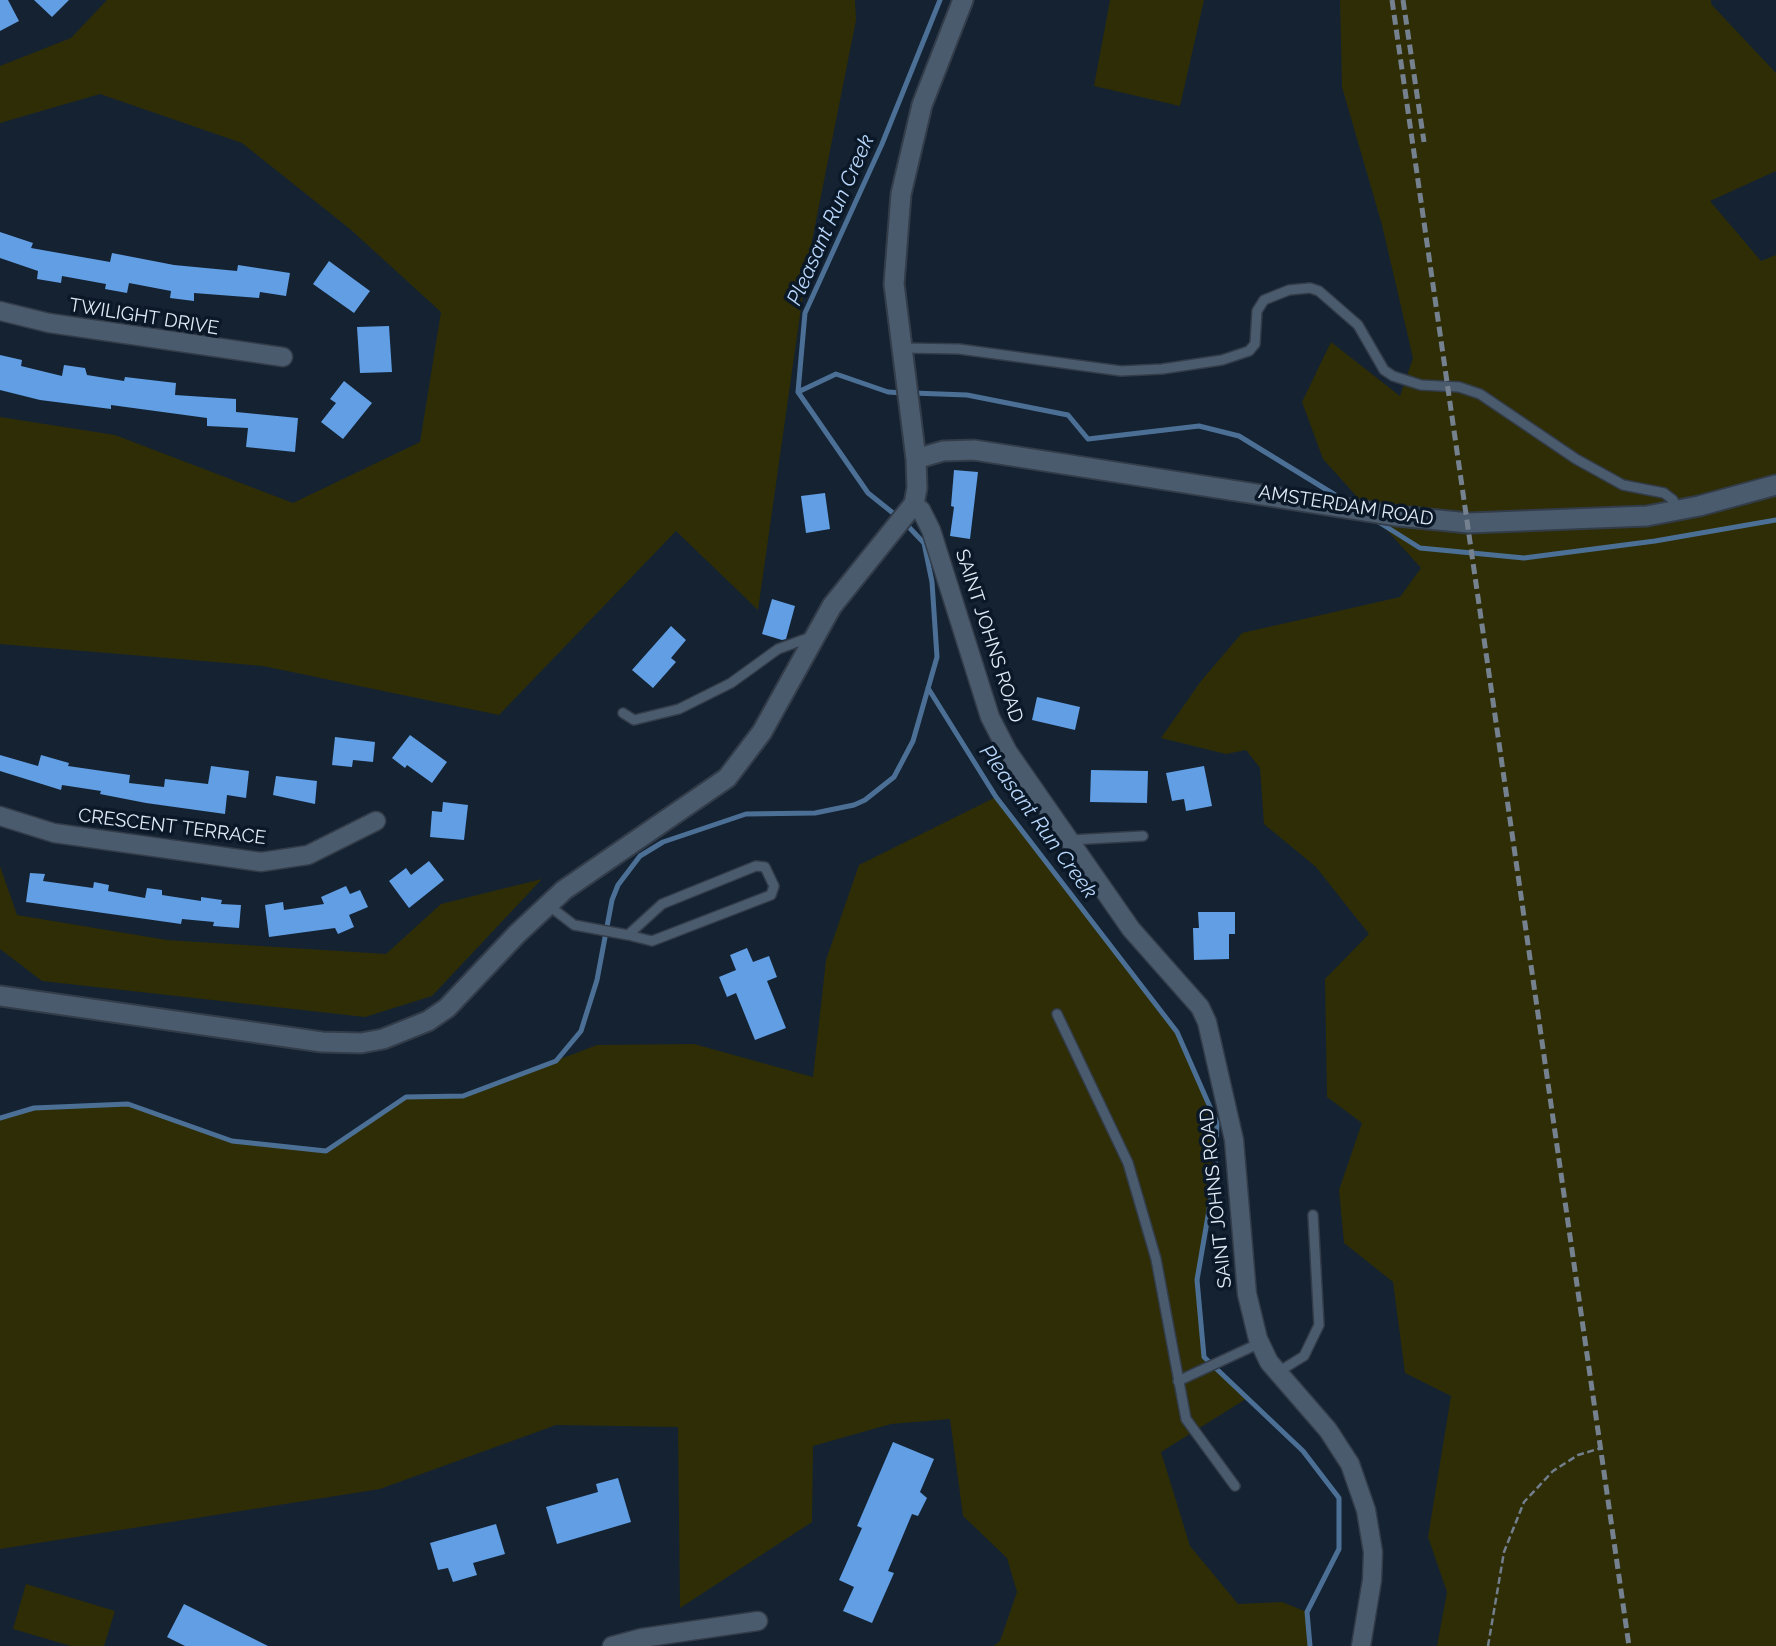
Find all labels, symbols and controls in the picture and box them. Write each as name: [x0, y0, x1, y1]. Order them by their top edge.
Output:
water label: Pleasant Run Creek: [782, 131, 880, 309]
street label: TWILIGHT DRIVE: [68, 294, 220, 340]
street label: AMSTERDAM ROAD: [1257, 481, 1435, 531]
street label: SAINT JOHNS ROAD: [950, 546, 1028, 726]
water label: Pleasant Run Creek: [974, 740, 1102, 904]
street label: CRESCENT TERRACE: [77, 804, 267, 850]
street label: SAINT JOHNS ROAD: [1195, 1107, 1237, 1289]

